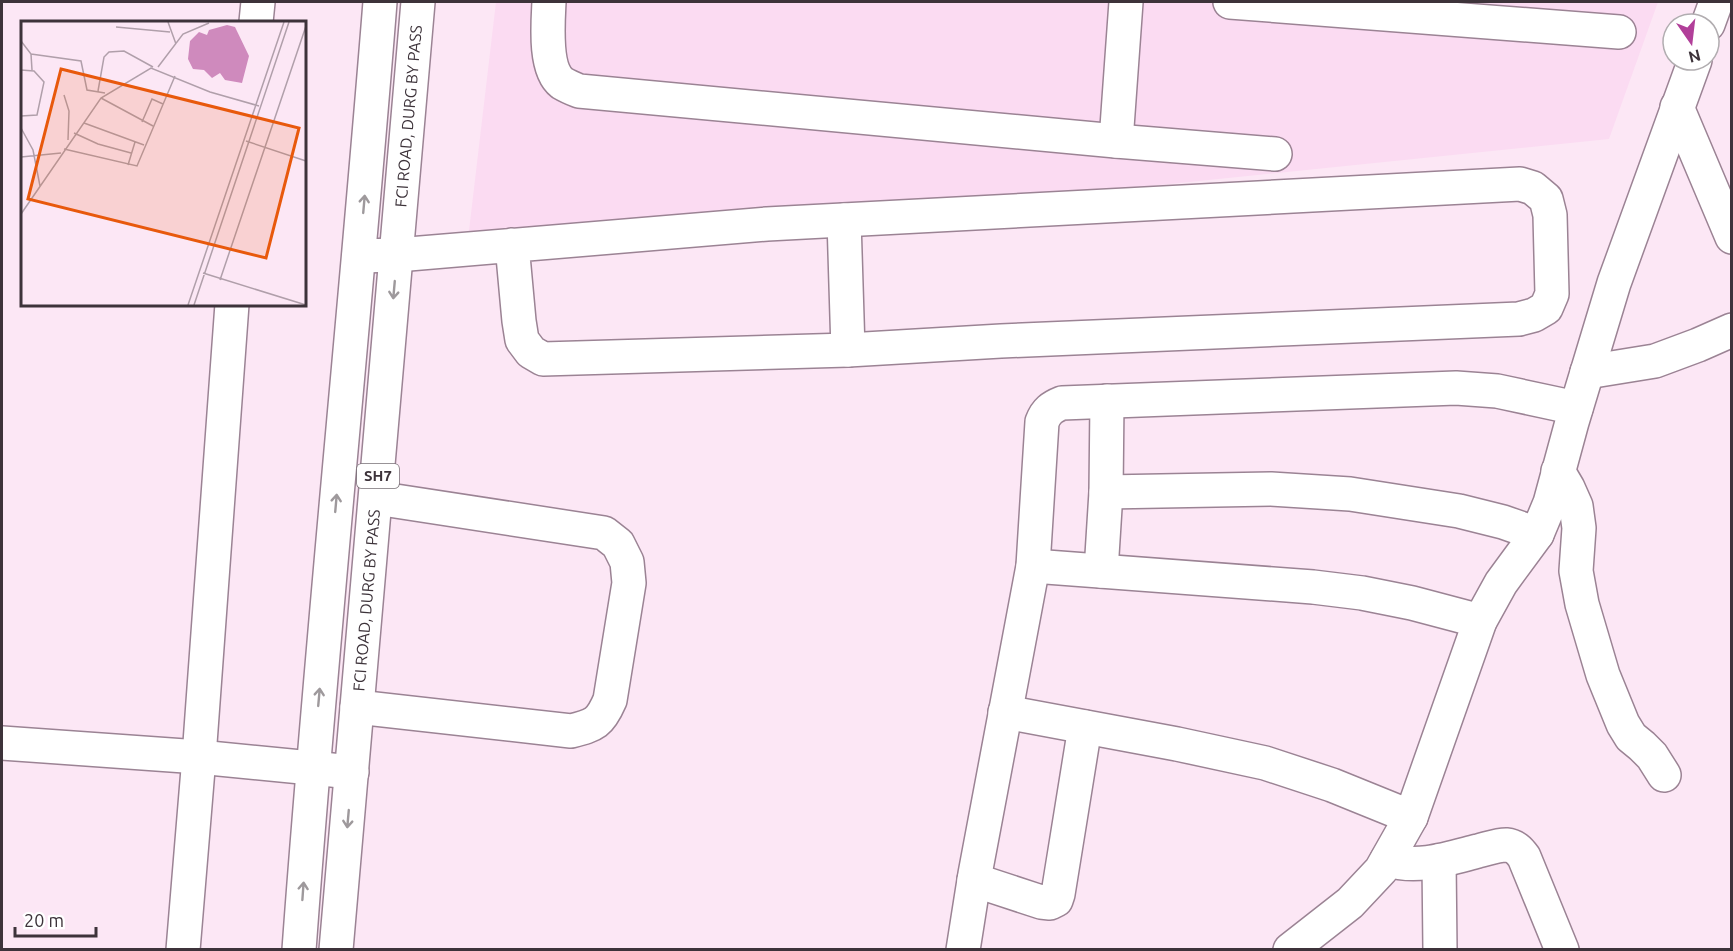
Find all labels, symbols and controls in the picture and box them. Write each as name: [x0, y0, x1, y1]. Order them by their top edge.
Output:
north arrow: [1661, 12, 1721, 72]
inset map: [21, 21, 306, 306]
street label: FCI ROAD, DURG BY PASS: [391, 24, 425, 208]
text: N: [1687, 46, 1703, 67]
one-way arrow: [359, 194, 370, 214]
one-way arrow: [388, 280, 399, 299]
road number: SH7: [357, 464, 399, 488]
one-way arrow: [331, 493, 342, 513]
street label: FCI ROAD, DURG BY PASS: [349, 509, 383, 692]
one-way arrow: [314, 687, 325, 707]
one-way arrow: [342, 808, 353, 828]
one-way arrow: [298, 882, 309, 902]
scale bar: [15, 900, 96, 938]
text: 20 m: [24, 910, 64, 930]

